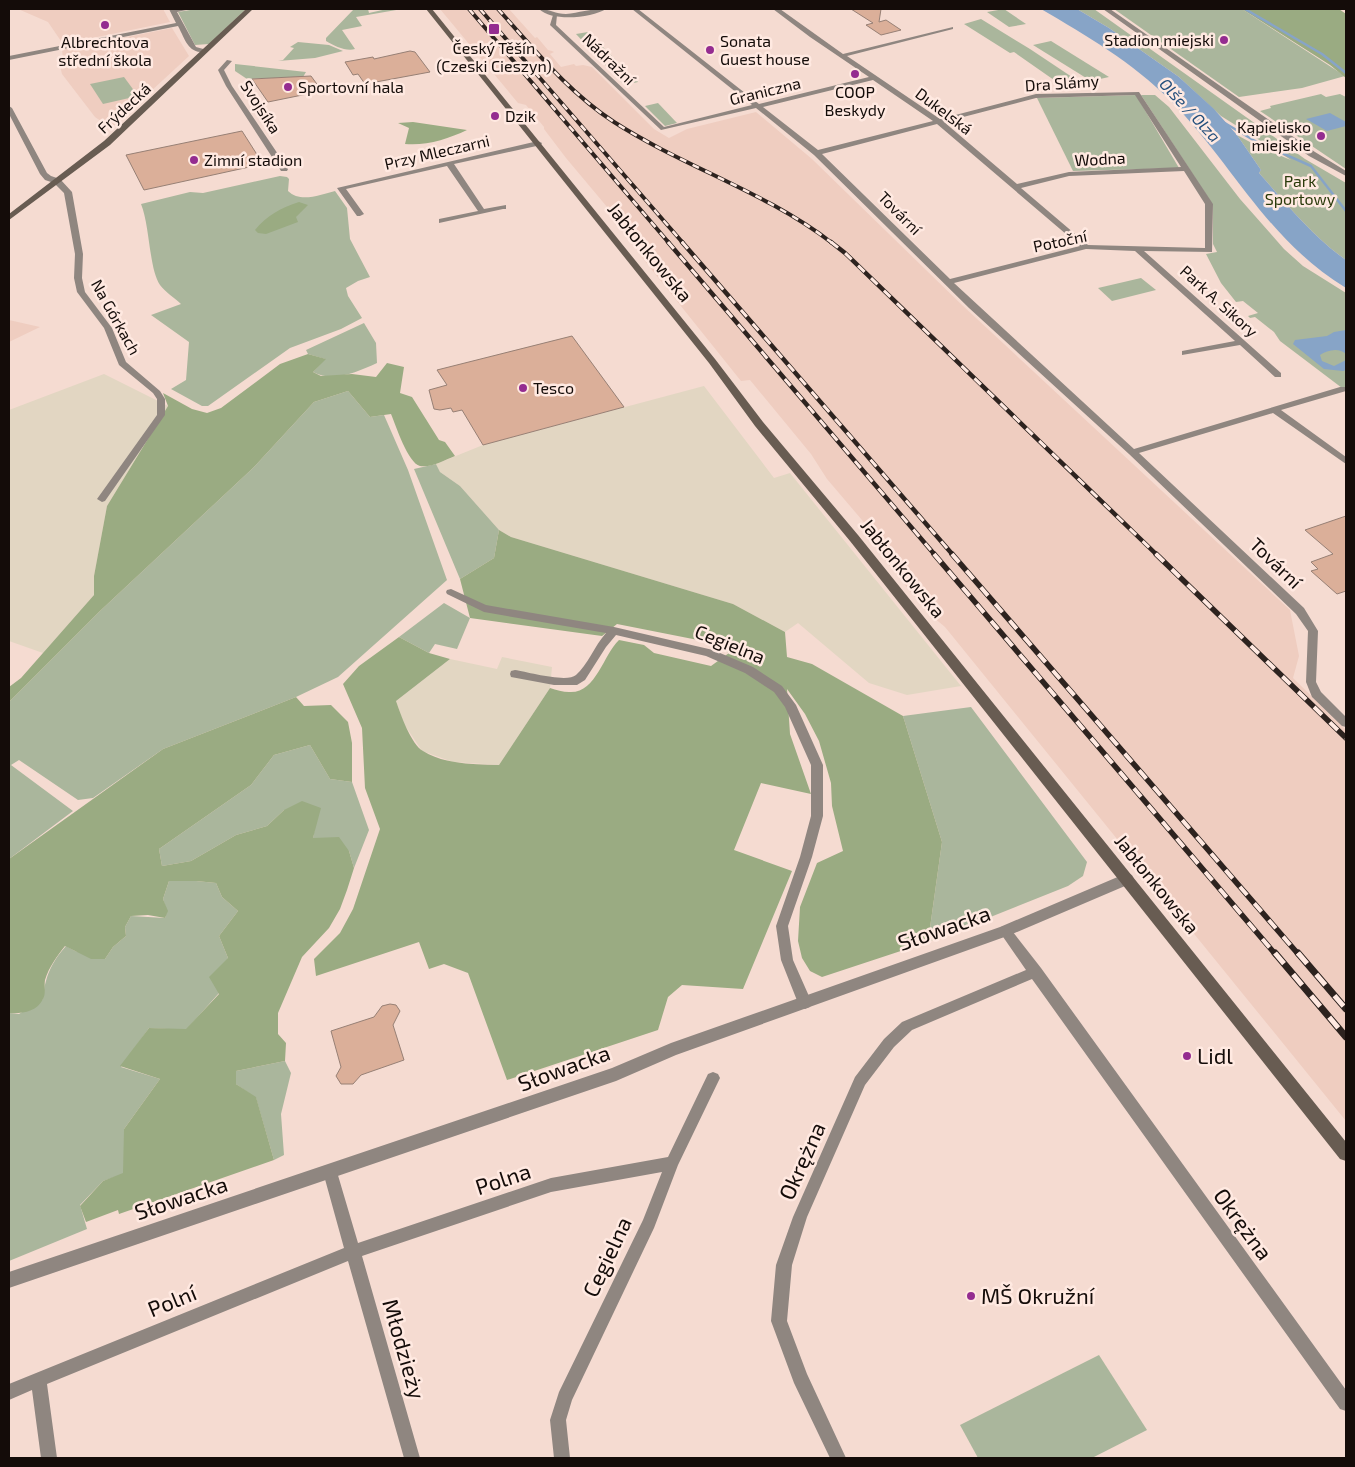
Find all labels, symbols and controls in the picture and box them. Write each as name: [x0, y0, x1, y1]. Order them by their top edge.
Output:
marker: Albrechtova střední škola: [99, 19, 111, 31]
marker: Český Těšín (Czeski Cieszyn): [487, 22, 501, 36]
street label: Nádražní: [579, 29, 640, 89]
place label: Stadion miejski: [1104, 30, 1214, 50]
place label: Sonata Guest house: [720, 31, 810, 68]
place label: Albrechtova střední škola: [58, 32, 152, 69]
marker: Stadion miejski: [1218, 34, 1230, 46]
place label: Český Těšín (Czeski Cieszyn): [436, 38, 552, 75]
marker: Sonata Guest house: [704, 44, 716, 56]
marker: COOP Beskydy: [849, 68, 861, 80]
street label: Dra Slámy: [1024, 70, 1100, 95]
street label: Graniczna: [727, 73, 802, 109]
water label: Olše / Olza: [1156, 74, 1225, 145]
street label: Svojsíka: [236, 77, 286, 137]
place label: Sportovní hala: [298, 77, 404, 96]
street label: Frýdecká: [93, 78, 154, 137]
marker: Sportovní hala: [282, 81, 294, 93]
place label: COOP Beskydy: [825, 82, 886, 119]
street label: Dukelská: [912, 83, 976, 138]
place label: Dzik: [505, 106, 536, 125]
marker: Dzik: [489, 110, 501, 122]
place label: Kąpielisko miejskie: [1237, 117, 1311, 155]
street label: Przy Mleczarni: [382, 130, 491, 173]
marker: Kąpielisko miejskie: [1315, 130, 1327, 142]
street label: Wodna: [1074, 148, 1126, 169]
place label: Zimní stadion: [204, 150, 302, 169]
marker: Zimní stadion: [188, 154, 200, 166]
park label: Park Sportowy: [1265, 171, 1336, 208]
street label: Tovární: [875, 187, 927, 239]
street label: Jabłonkowska: [603, 197, 698, 306]
street label: Potoční: [1031, 225, 1090, 255]
street label: Park A. Sikory: [1177, 261, 1262, 341]
street label: Na Górkach: [88, 276, 145, 358]
place label: Tesco: [533, 378, 574, 397]
marker: Tesco: [517, 382, 529, 394]
street label: Jabłonkowska: [856, 513, 951, 622]
street label: Tovární: [1246, 532, 1308, 594]
street label: Cegielna: [692, 619, 769, 668]
street label: Jabłonkowska: [1110, 829, 1205, 938]
street label: Słowacka: [894, 899, 993, 955]
street label: Słowacka: [514, 1038, 613, 1096]
place label: Lidl: [1197, 1042, 1233, 1068]
marker: Lidl: [1181, 1050, 1193, 1062]
street label: Okrężna: [772, 1118, 830, 1203]
street label: Polna: [472, 1157, 534, 1199]
street label: Słowacka: [131, 1170, 230, 1224]
street label: Okrężna: [1209, 1182, 1279, 1264]
street label: Cegielna: [576, 1212, 636, 1301]
street label: Polní: [144, 1278, 201, 1322]
place label: MŠ Okružní: [981, 1282, 1096, 1308]
marker: MŠ Okružní: [965, 1290, 977, 1302]
street label: Młodzieży: [378, 1296, 432, 1402]

